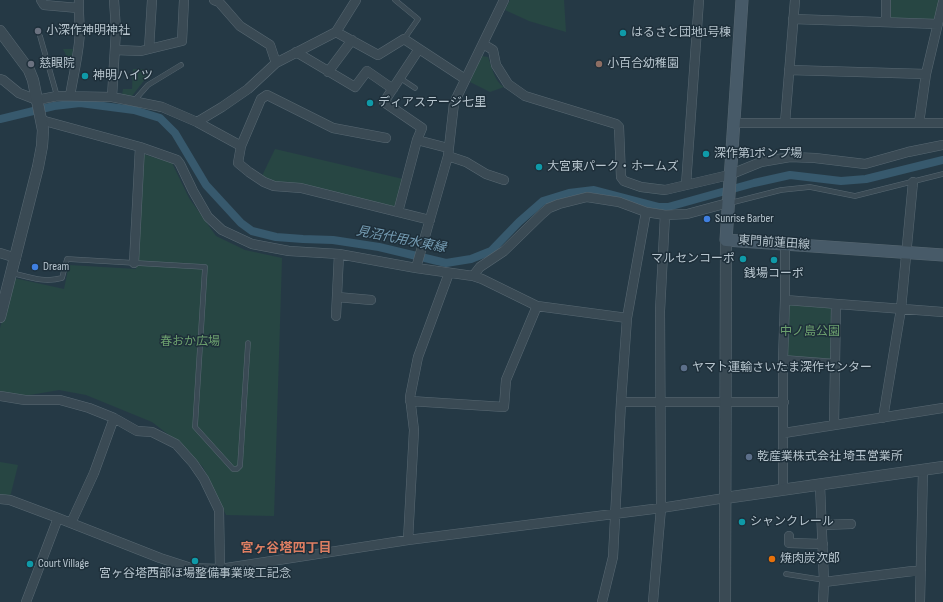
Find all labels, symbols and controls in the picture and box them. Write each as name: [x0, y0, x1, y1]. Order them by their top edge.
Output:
place label: 小深作神明神社: [46, 24, 130, 38]
marker: 小深作神明神社: [33, 26, 43, 36]
place label: はるさと団地1号棟: [631, 26, 731, 40]
marker: はるさと団地1号棟: [618, 28, 628, 38]
place label: 慈眼院: [39, 57, 75, 71]
place label: 小百合幼稚園: [607, 57, 679, 71]
marker: 慈眼院: [26, 59, 36, 69]
marker: 小百合幼稚園: [594, 59, 604, 69]
place label: 神明ハイツ: [93, 69, 153, 83]
marker: 神明ハイツ: [80, 71, 90, 81]
place label: ディアステージ七里: [378, 96, 486, 110]
marker: ディアステージ七里: [365, 98, 375, 108]
place label: 深作第1ポンプ場: [714, 147, 802, 161]
marker: 深作第1ポンプ場: [701, 149, 711, 159]
place label: 大宮東パーク・ホームズ: [547, 160, 679, 174]
marker: 大宮東パーク・ホームズ: [534, 162, 544, 172]
place label: Sunrise Barber: [715, 212, 774, 226]
marker: Sunrise Barber: [702, 214, 712, 224]
water label: 見沼代用水東縁: [355, 224, 447, 256]
street label: 東門前蓮田線: [738, 233, 810, 253]
place label: マルセンコーポ: [651, 252, 735, 266]
marker: マルセンコーポ: [738, 254, 748, 264]
marker: 銭場コーポ: [769, 255, 779, 265]
place label: Dream: [43, 260, 69, 274]
marker: Dream: [30, 262, 40, 272]
place label: 銭場コーポ: [744, 267, 804, 281]
park label: 中ノ島公園: [780, 325, 840, 339]
park label: 春おか広場: [160, 335, 220, 349]
place label: ヤマト運輸さいたま深作センター: [692, 361, 872, 375]
marker: ヤマト運輸さいたま深作センター: [679, 363, 689, 373]
place label: 乾産業株式会社 埼玉営業所: [757, 450, 903, 464]
marker: 乾産業株式会社 埼玉営業所: [744, 452, 754, 462]
place label: シャンクレール: [750, 515, 834, 529]
marker: シャンクレール: [737, 517, 747, 527]
district label: 宮ヶ谷塔四丁目: [241, 541, 331, 557]
place label: 焼肉炭次郎: [780, 552, 840, 566]
marker: 焼肉炭次郎: [767, 554, 777, 564]
marker: 宮ヶ谷塔西部ほ場整備事業竣工記念: [190, 556, 200, 566]
place label: Court Village: [38, 557, 89, 571]
marker: Court Village: [25, 559, 35, 569]
place label: 宮ヶ谷塔西部ほ場整備事業竣工記念: [99, 567, 291, 581]

